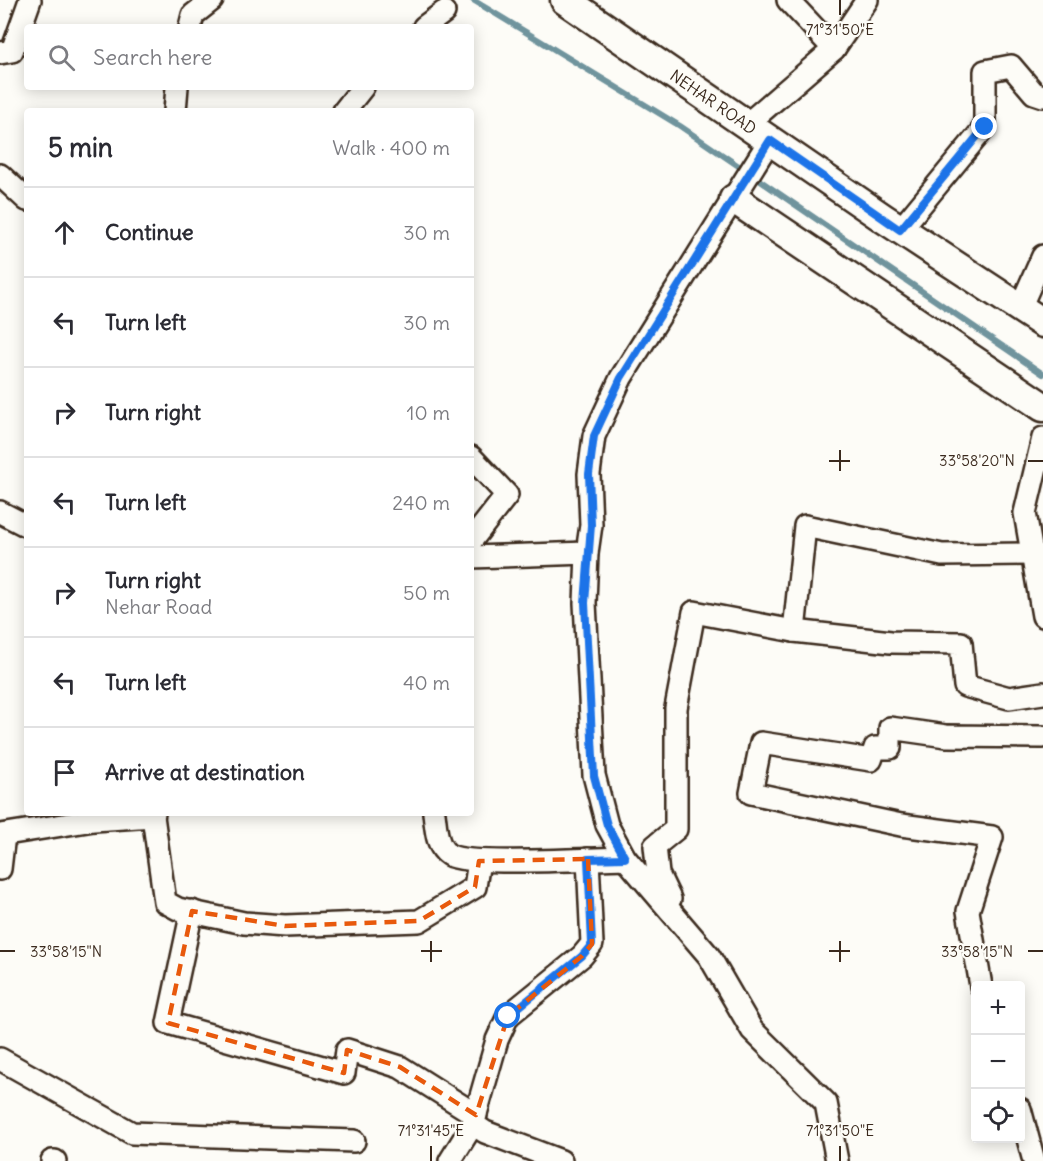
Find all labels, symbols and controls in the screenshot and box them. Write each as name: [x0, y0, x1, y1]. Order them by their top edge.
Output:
text: 71°31'50"E: [806, 20, 874, 39]
search box: [24, 24, 474, 90]
icon: search: [45, 41, 78, 74]
text: Search here: [93, 43, 212, 71]
street label: NEHAR ROAD: [666, 65, 760, 138]
route end: [971, 113, 997, 139]
text: 5 min: [48, 131, 113, 164]
text: Walk · 400 m: [332, 135, 450, 160]
icon: ahead: [48, 216, 81, 249]
text: Continue: [105, 218, 194, 246]
text: 30 m: [403, 220, 450, 245]
icon: left: [48, 306, 81, 339]
text: Turn left: [105, 308, 186, 336]
text: 30 m: [403, 310, 450, 335]
icon: right: [48, 396, 81, 429]
text: Turn right: [105, 398, 201, 426]
text: 10 m: [407, 400, 450, 425]
text: 33°58'20"N: [939, 451, 1015, 470]
icon: left: [48, 486, 81, 519]
text: Turn left: [105, 488, 186, 516]
text: 240 m: [392, 490, 450, 515]
text: Turn right: [105, 566, 201, 594]
icon: right: [48, 576, 81, 609]
text: 50 m: [403, 580, 450, 605]
text: Nehar Road: [105, 594, 212, 619]
icon: left: [48, 666, 81, 699]
text: Turn left: [105, 668, 186, 696]
text: 40 m: [403, 670, 450, 695]
icon: arrive: [48, 756, 81, 789]
text: Arrive at destination: [105, 758, 305, 786]
text: 33°58'15"N: [30, 942, 102, 961]
text: 33°58'15"N: [941, 942, 1013, 961]
map controls: [971, 981, 1025, 1143]
button: +: [971, 981, 1025, 1035]
route start: [494, 1002, 520, 1028]
button: −: [971, 1035, 1025, 1089]
button: locate: [971, 1089, 1025, 1143]
text: 71°31'45"E: [398, 1121, 464, 1140]
text: 71°31'50"E: [806, 1121, 874, 1140]

